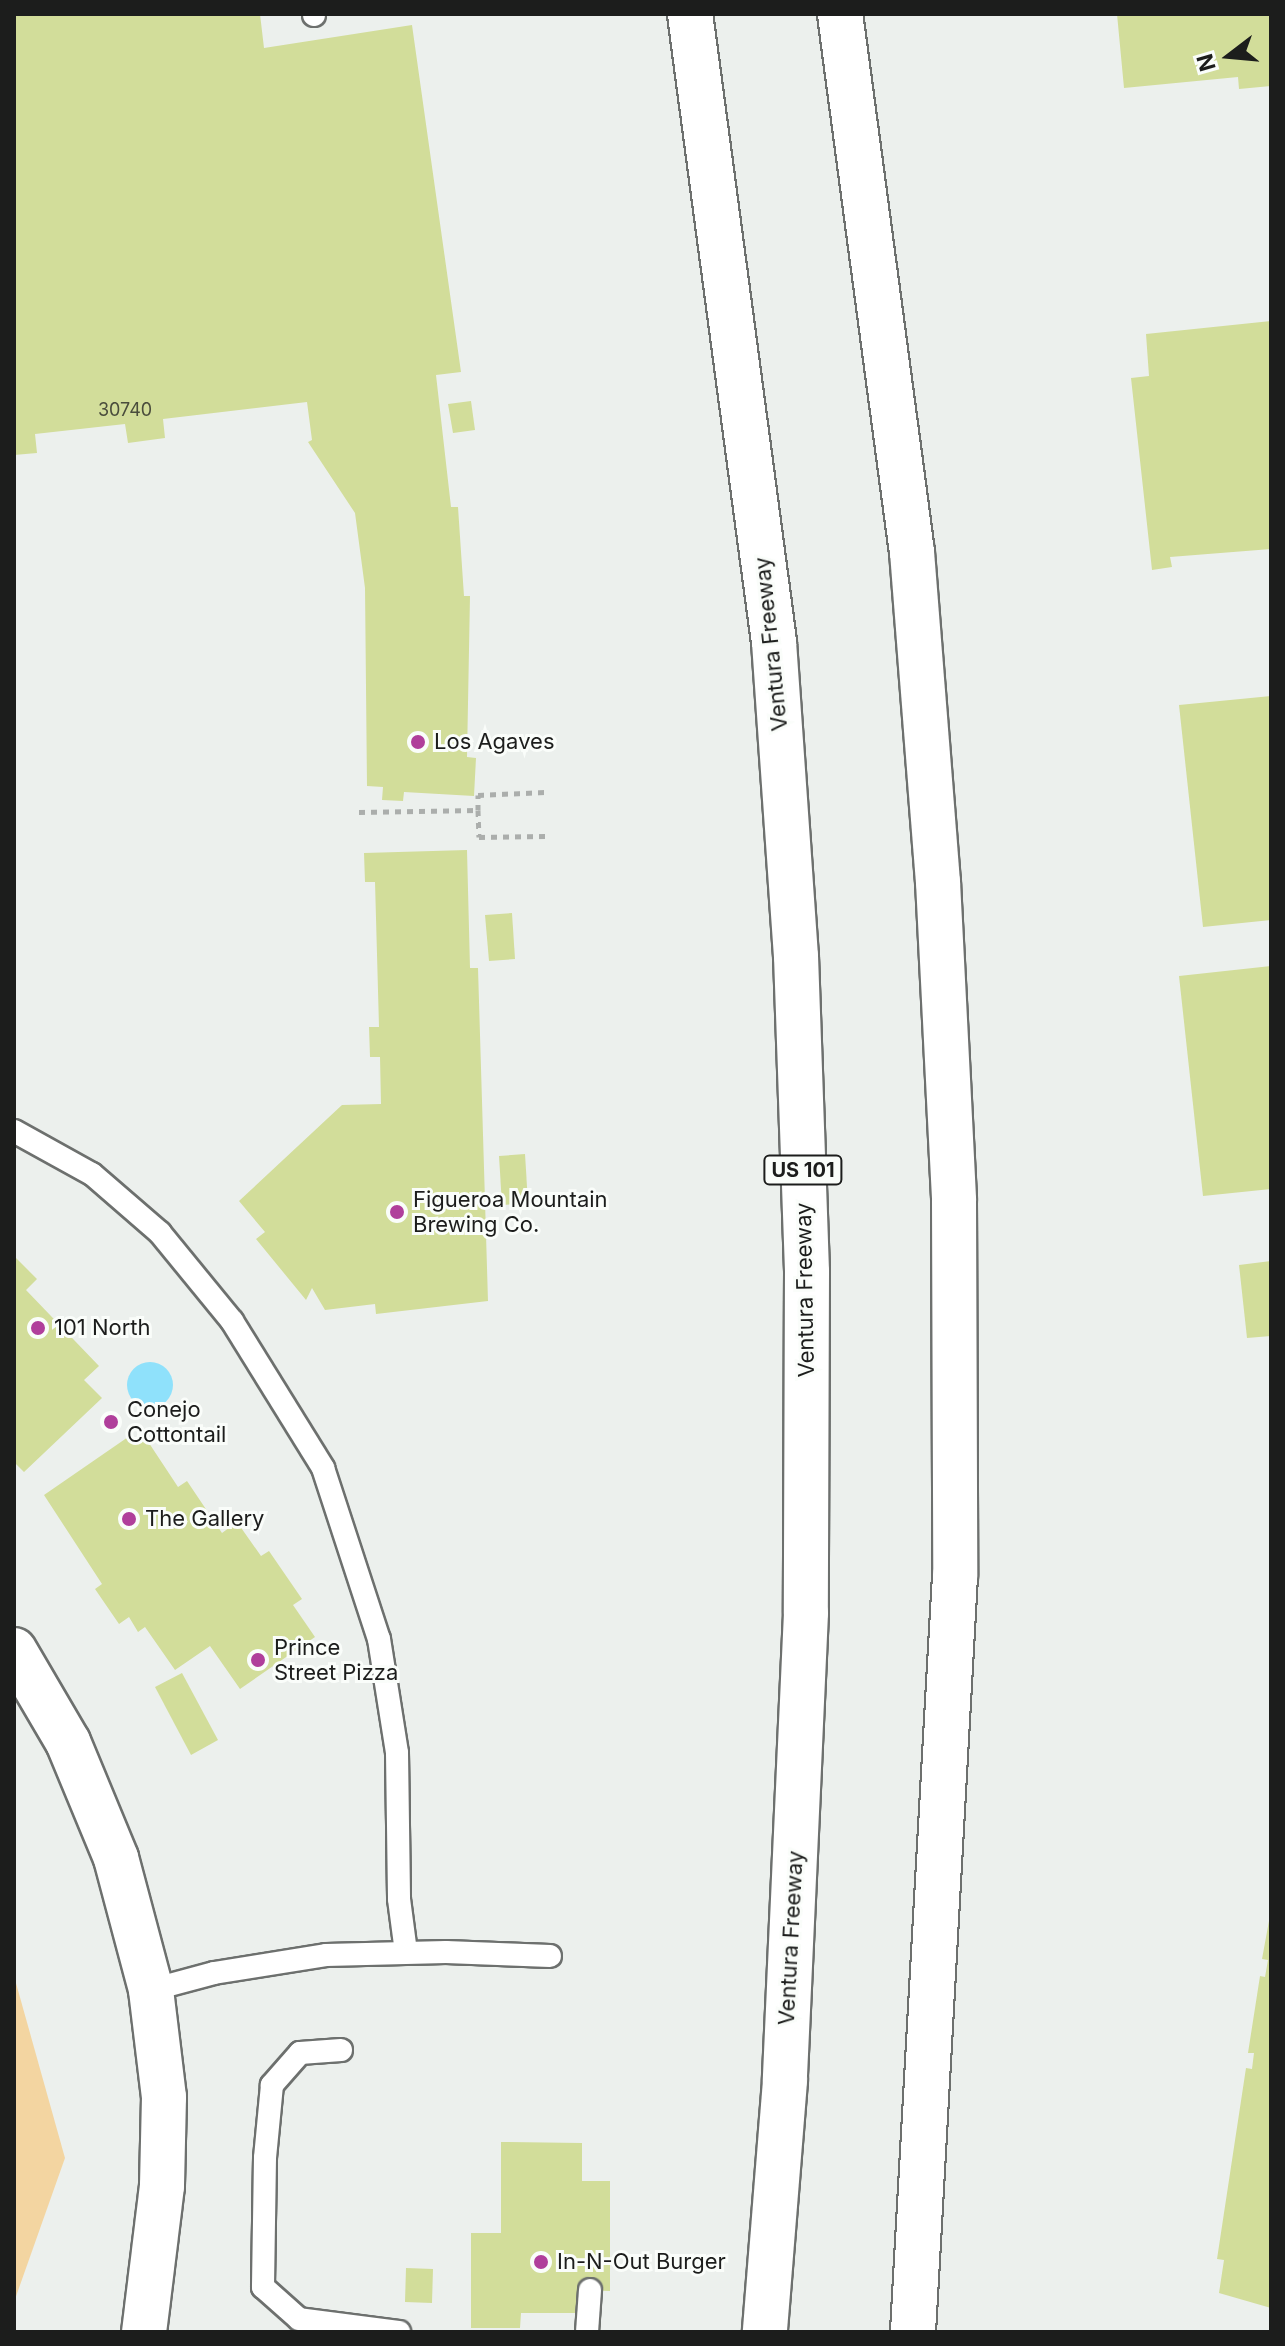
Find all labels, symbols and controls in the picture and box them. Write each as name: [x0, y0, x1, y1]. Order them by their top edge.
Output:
north arrow: [1189, 16, 1269, 96]
text: N: [1191, 51, 1221, 74]
house number: 30740: [98, 399, 152, 421]
street label: Ventura Freeway: [749, 556, 793, 732]
place label: Los Agaves: [434, 729, 555, 755]
marker: Los Agaves: [409, 733, 427, 751]
road number: US 101: [763, 1154, 843, 1186]
place label: Figueroa Mountain Brewing Co.: [413, 1186, 608, 1238]
street label: Ventura Freeway: [790, 1202, 820, 1378]
marker: Figueroa Mountain Brewing Co.: [388, 1203, 406, 1221]
place label: 101 North: [54, 1315, 151, 1341]
marker: 101 North: [29, 1319, 47, 1337]
place label: Conejo Cottontail: [127, 1396, 226, 1448]
marker: Conejo Cottontail: [102, 1413, 120, 1431]
place label: The Gallery: [145, 1506, 264, 1532]
marker: The Gallery: [120, 1510, 138, 1528]
place label: Prince Street Pizza: [274, 1634, 398, 1686]
marker: Prince Street Pizza: [249, 1651, 267, 1669]
street label: Ventura Freeway: [773, 1850, 809, 2026]
place label: In-N-Out Burger: [557, 2249, 726, 2275]
marker: In-N-Out Burger: [532, 2253, 550, 2271]

